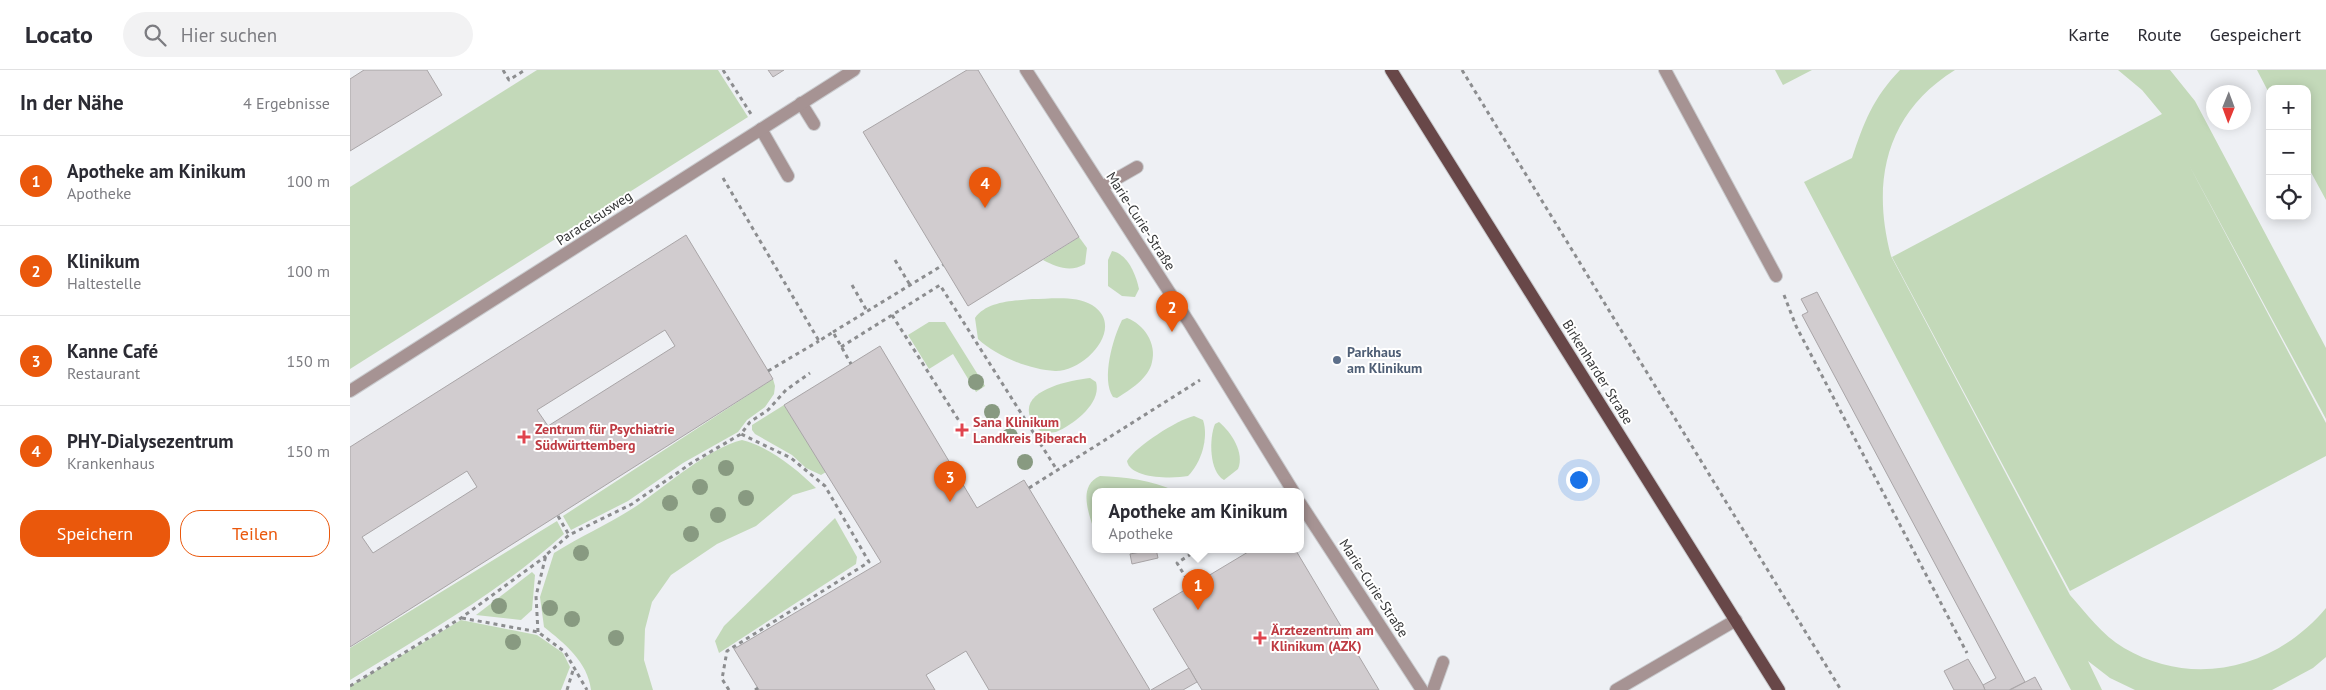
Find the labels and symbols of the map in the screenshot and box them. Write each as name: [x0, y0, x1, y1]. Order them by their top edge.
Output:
north arrow: [2206, 85, 2251, 130]
pin: 4: [969, 167, 1001, 208]
street label: Marie-Curie-Straße: [1102, 168, 1180, 274]
street label: Paracelsusweg: [553, 187, 635, 249]
pin: 2: [1156, 291, 1188, 332]
street label: Birkenharder Straße: [1559, 316, 1637, 428]
place label: Parkhaus am Klinikum: [1347, 343, 1422, 377]
marker: Parkhaus am Klinikum: [1331, 354, 1343, 366]
place label: Sana Klinikum Landkreis Biberach: [973, 413, 1087, 447]
place label: Zentrum für Psychiatrie Südwürttemberg: [535, 420, 675, 454]
marker: Sana Klinikum Landkreis Biberach: [955, 423, 969, 437]
marker: Zentrum für Psychiatrie Südwürttemberg: [517, 430, 531, 444]
pin: 3: [934, 461, 966, 502]
your location: [1566, 467, 1592, 493]
street label: Marie-Curie-Straße: [1335, 535, 1413, 641]
pin: 1: [1182, 569, 1214, 610]
place label: Ärztezentrum am Klinikum (AZK): [1271, 621, 1374, 655]
marker: Ärztezentrum am Klinikum (AZK): [1253, 631, 1267, 645]

